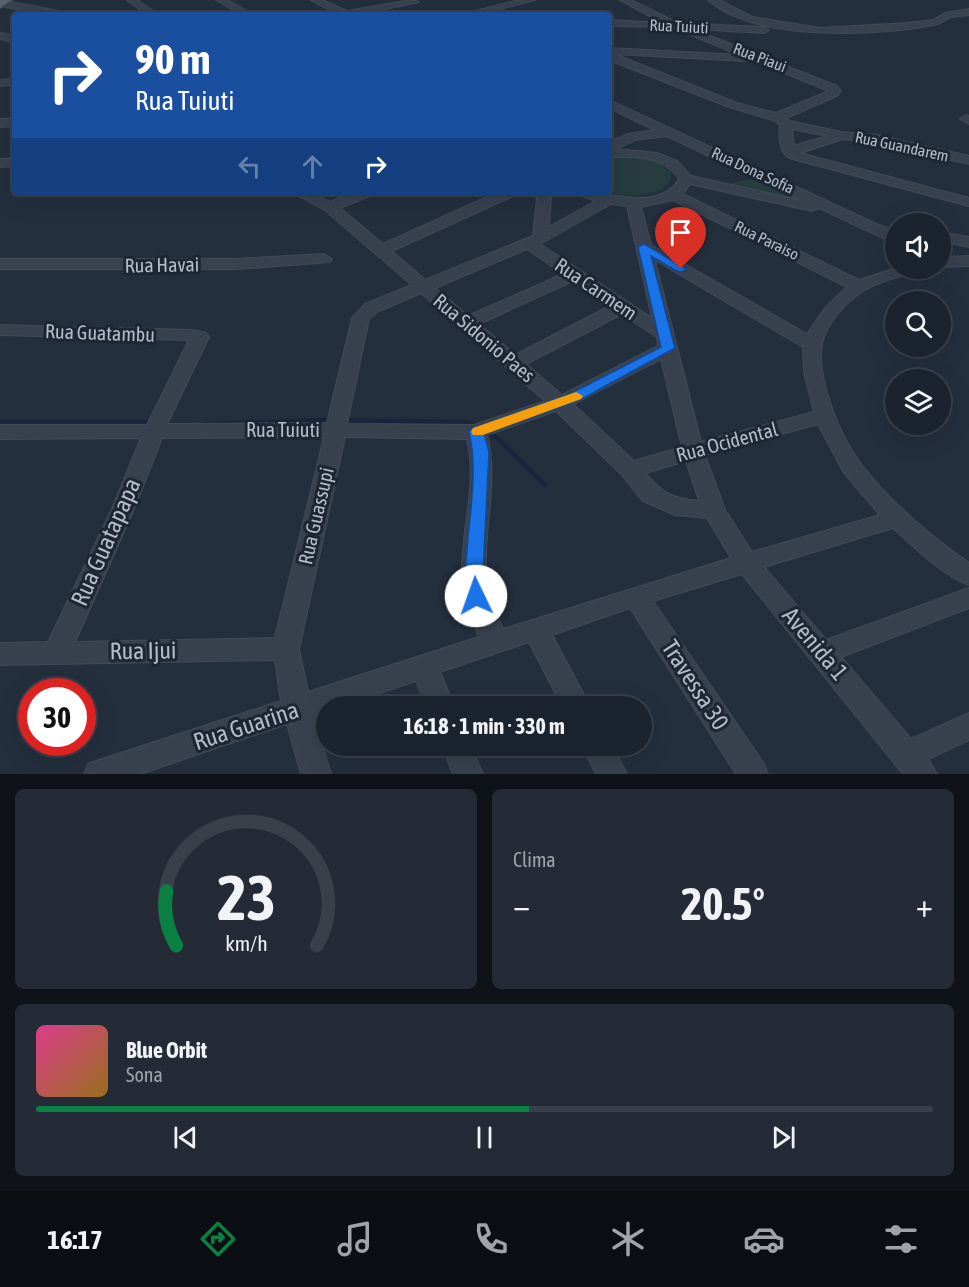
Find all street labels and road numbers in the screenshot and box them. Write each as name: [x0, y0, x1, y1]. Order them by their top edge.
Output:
street label: Rua Tuiuti: [649, 15, 709, 37]
street label: Rua Piaui: [731, 39, 789, 75]
street label: Rua Guandarem: [854, 127, 950, 165]
street label: Rua Dona Sofia: [709, 143, 797, 197]
street label: Rua Paraiso: [732, 217, 802, 263]
street label: Rua Havai: [125, 252, 199, 277]
street label: Rua Carmem: [551, 253, 642, 324]
street label: Rua Sidonio Paes: [429, 289, 540, 387]
street label: Rua Guatambu: [45, 319, 155, 346]
street label: Rua Ocidental: [674, 417, 781, 466]
street label: Rua Tuiuti: [246, 418, 320, 441]
street label: Rua Guassupi: [293, 465, 338, 567]
street label: Rua Guatapapa: [65, 474, 146, 610]
street label: Avenida 1: [777, 602, 854, 686]
street label: Travessa 30: [656, 635, 734, 735]
street label: Rua Ijui: [109, 636, 177, 665]
street label: Rua Guarina: [190, 696, 302, 755]

